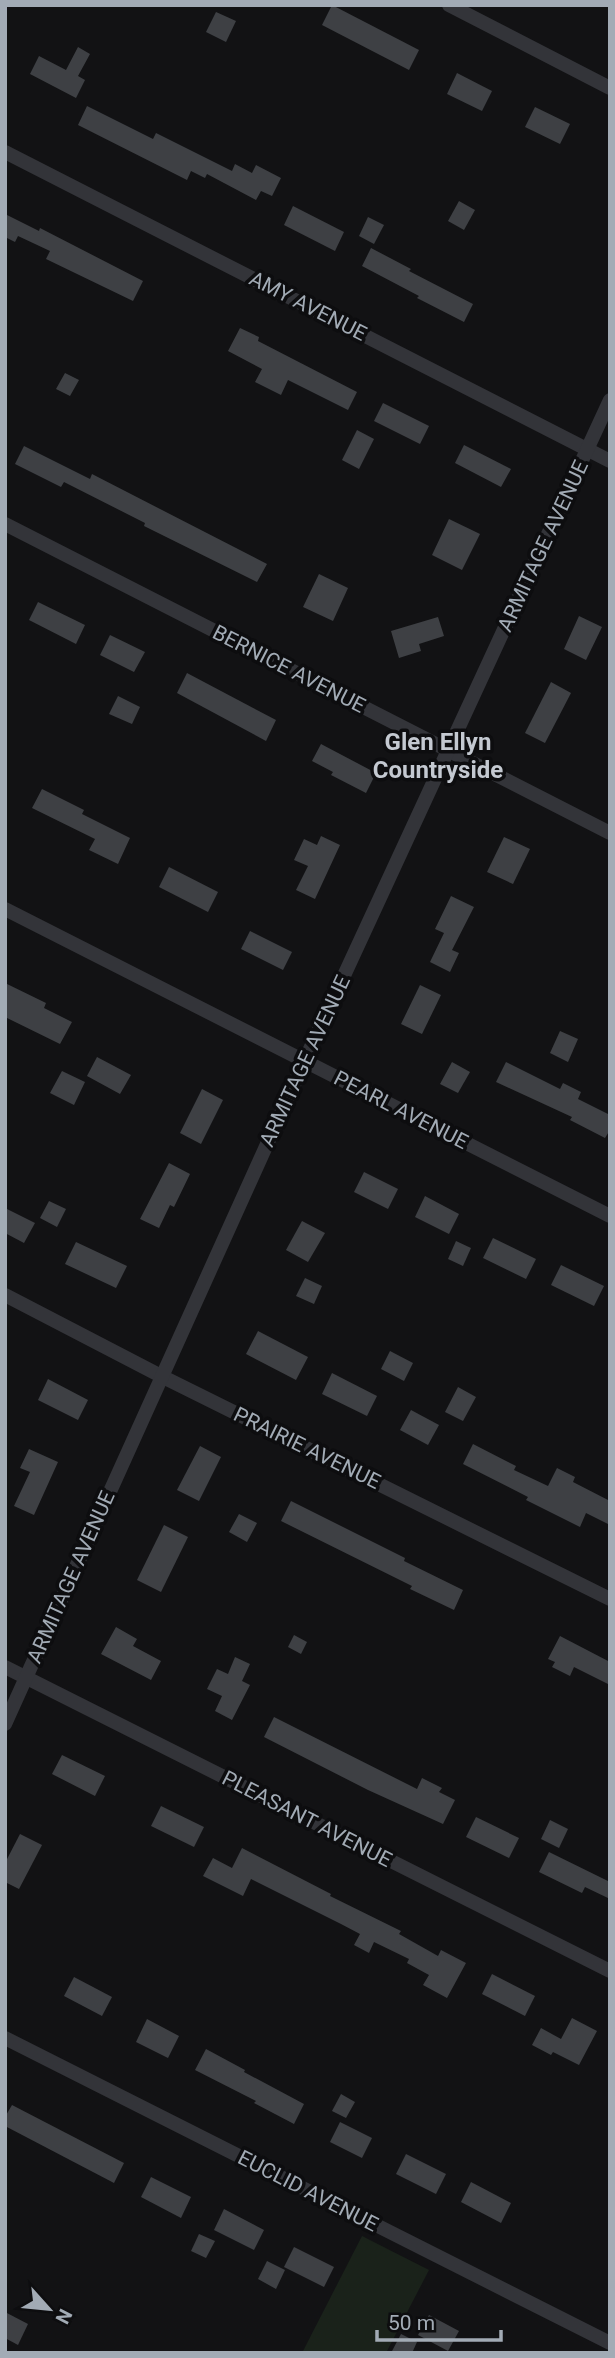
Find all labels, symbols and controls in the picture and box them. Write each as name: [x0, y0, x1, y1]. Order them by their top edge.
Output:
street label: AMY AVENUE: [245, 266, 371, 346]
street label: ARMITAGE AVENUE: [493, 457, 593, 635]
street label: BERNICE AVENUE: [209, 620, 369, 718]
district label: Glen Ellyn Countryside: [373, 728, 503, 784]
street label: ARMITAGE AVENUE: [255, 972, 355, 1150]
street label: PEARL AVENUE: [330, 1066, 472, 1154]
street label: PRAIRIE AVENUE: [230, 1402, 384, 1494]
street label: ARMITAGE AVENUE: [22, 1487, 120, 1667]
street label: PLEASANT AVENUE: [218, 1766, 396, 1872]
street label: EUCLID AVENUE: [234, 2145, 382, 2237]
north arrow: [14, 2274, 84, 2344]
scale bar: [377, 2298, 501, 2342]
text: N: [50, 2305, 77, 2328]
text: 50 m: [388, 2311, 435, 2335]

